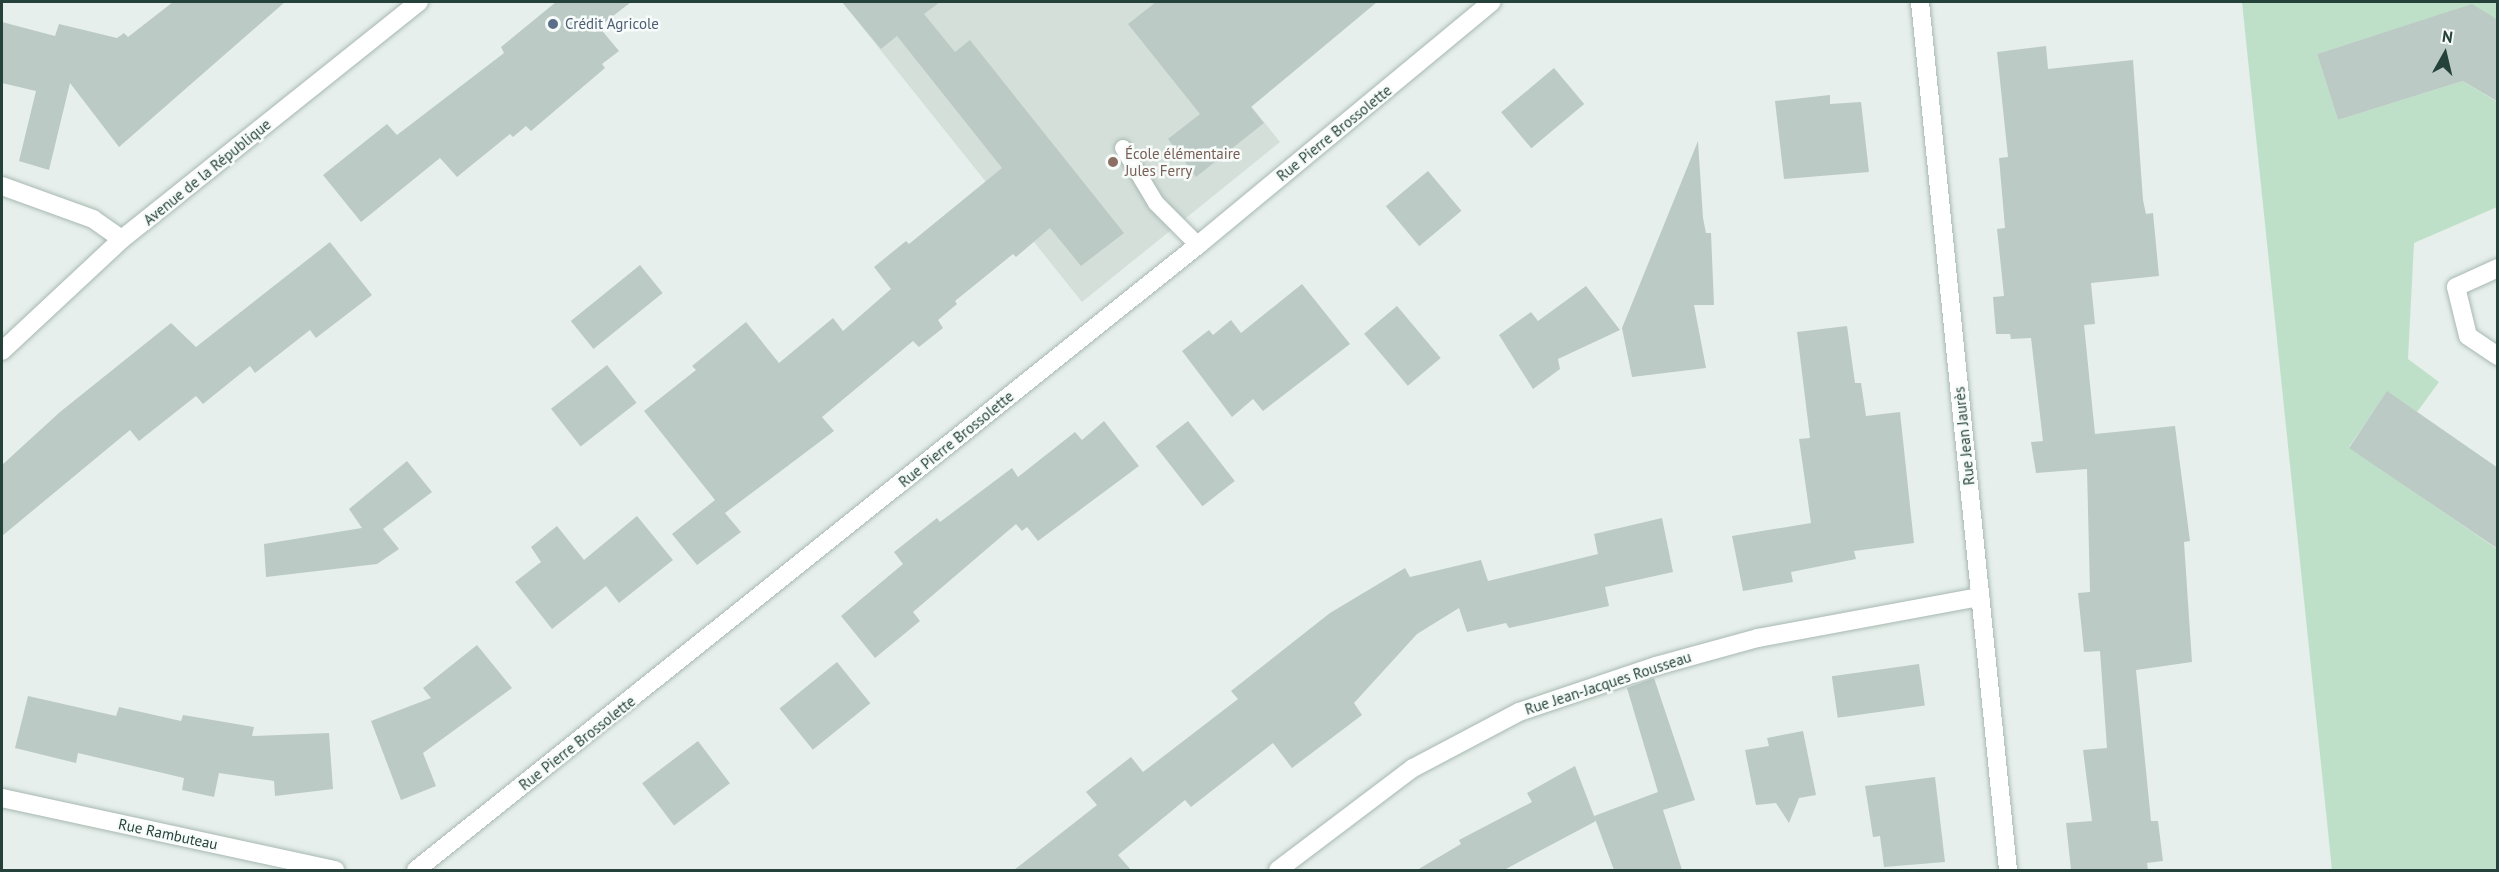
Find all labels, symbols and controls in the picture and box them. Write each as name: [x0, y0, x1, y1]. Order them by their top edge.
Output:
place label: Crédit Agricole: [565, 15, 659, 33]
marker: Crédit Agricole: [546, 17, 560, 31]
north arrow: [2415, 24, 2475, 84]
text: N: [2441, 26, 2454, 47]
street label: Rue Pierre Brossolette: [1273, 81, 1395, 185]
street label: Avenue de la République: [140, 115, 274, 229]
place label: École élémentaire Jules Ferry: [1125, 144, 1240, 179]
marker: École élémentaire Jules Ferry: [1106, 155, 1120, 169]
street label: Rue Jean Jaurès: [1950, 386, 1978, 486]
street label: Rue Pierre Brossolette: [895, 387, 1017, 491]
street label: Rue Jean-Jacques Rousseau: [1523, 648, 1693, 718]
street label: Rue Pierre Brossolette: [515, 692, 639, 794]
street label: Rue Rambuteau: [117, 815, 219, 853]

